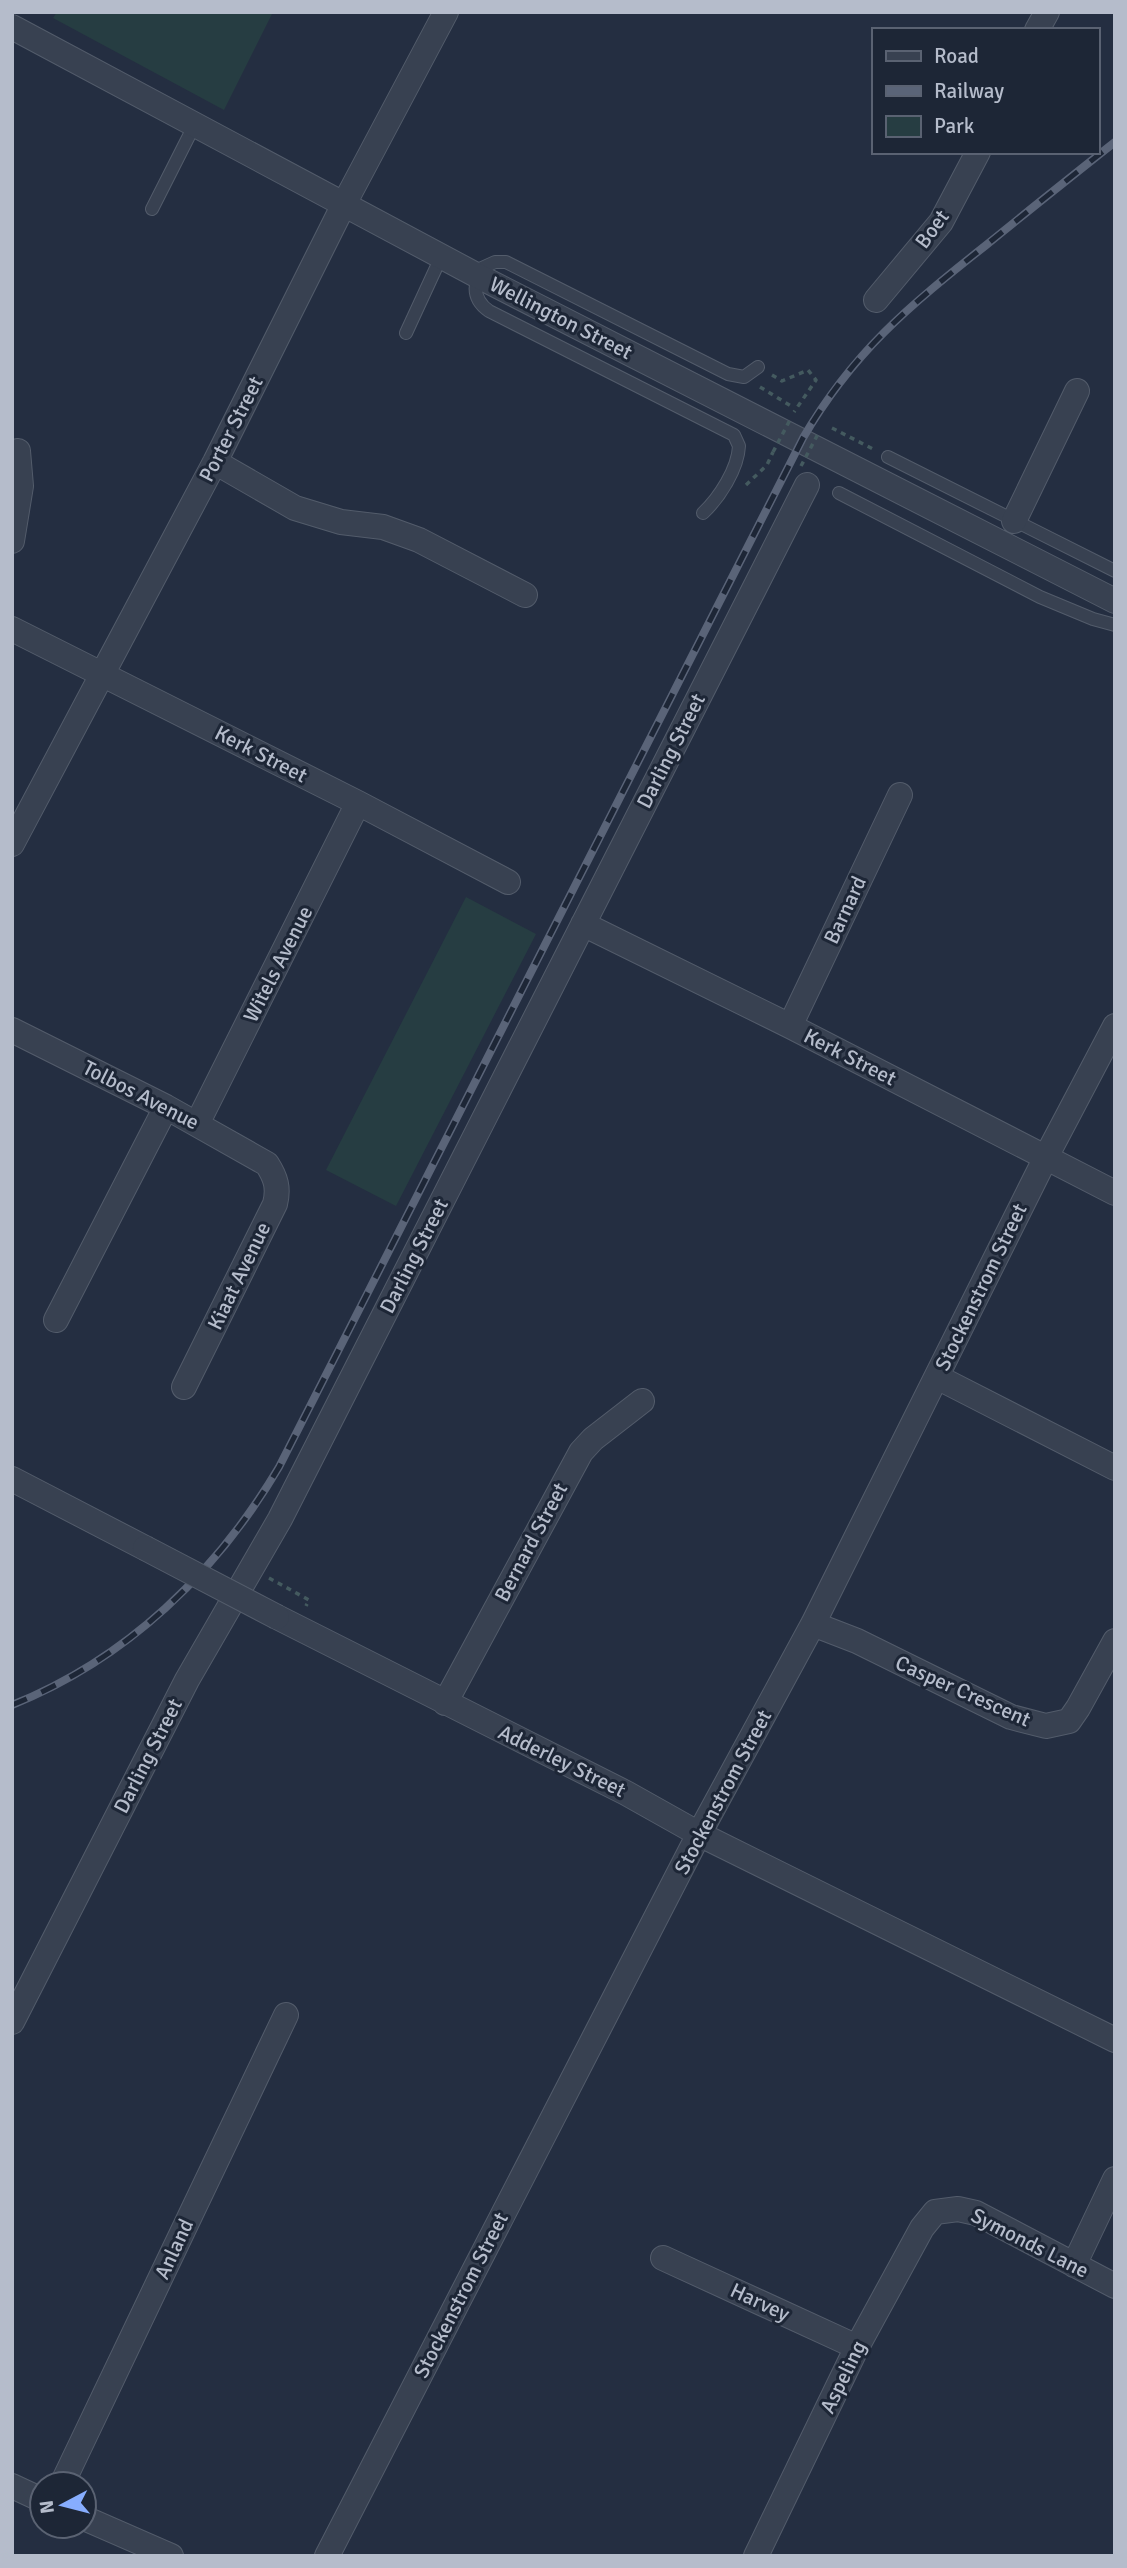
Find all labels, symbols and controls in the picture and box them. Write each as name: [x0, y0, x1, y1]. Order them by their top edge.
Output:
legend: [872, 28, 1099, 154]
text: Road: [934, 43, 979, 69]
text: Railway: [934, 78, 1004, 104]
text: Park: [934, 113, 975, 139]
street label: Boet: [909, 205, 955, 253]
street label: Wellington Street: [485, 271, 637, 365]
street label: Porter Street: [193, 372, 269, 486]
street label: Darling Street: [631, 689, 711, 813]
street label: Kerk Street: [210, 720, 312, 788]
street label: Barnard: [818, 872, 872, 948]
street label: Witels Avenue: [238, 902, 318, 1026]
street label: Kerk Street: [799, 1023, 901, 1091]
street label: Tolbos Avenue: [78, 1055, 204, 1135]
street label: Darling Street: [374, 1194, 454, 1318]
street label: Stockenstrom Street: [929, 1199, 1033, 1375]
street label: Kiaat Avenue: [202, 1218, 276, 1334]
street label: Bernard Street: [489, 1478, 573, 1606]
street label: Casper Crescent: [891, 1650, 1035, 1732]
street label: Darling Street: [108, 1694, 188, 1818]
street label: Stockenstrom Street: [669, 1705, 777, 1879]
street label: Adderley Street: [494, 1719, 630, 1803]
street label: Symonds Lane: [967, 2202, 1093, 2284]
street label: Stockenstrom Street: [408, 2208, 514, 2382]
street label: Anland: [149, 2215, 199, 2283]
street label: Harvey: [726, 2277, 794, 2327]
street label: Aspeling: [814, 2336, 872, 2418]
north arrow: [28, 2470, 98, 2540]
text: N: [34, 2499, 60, 2515]

